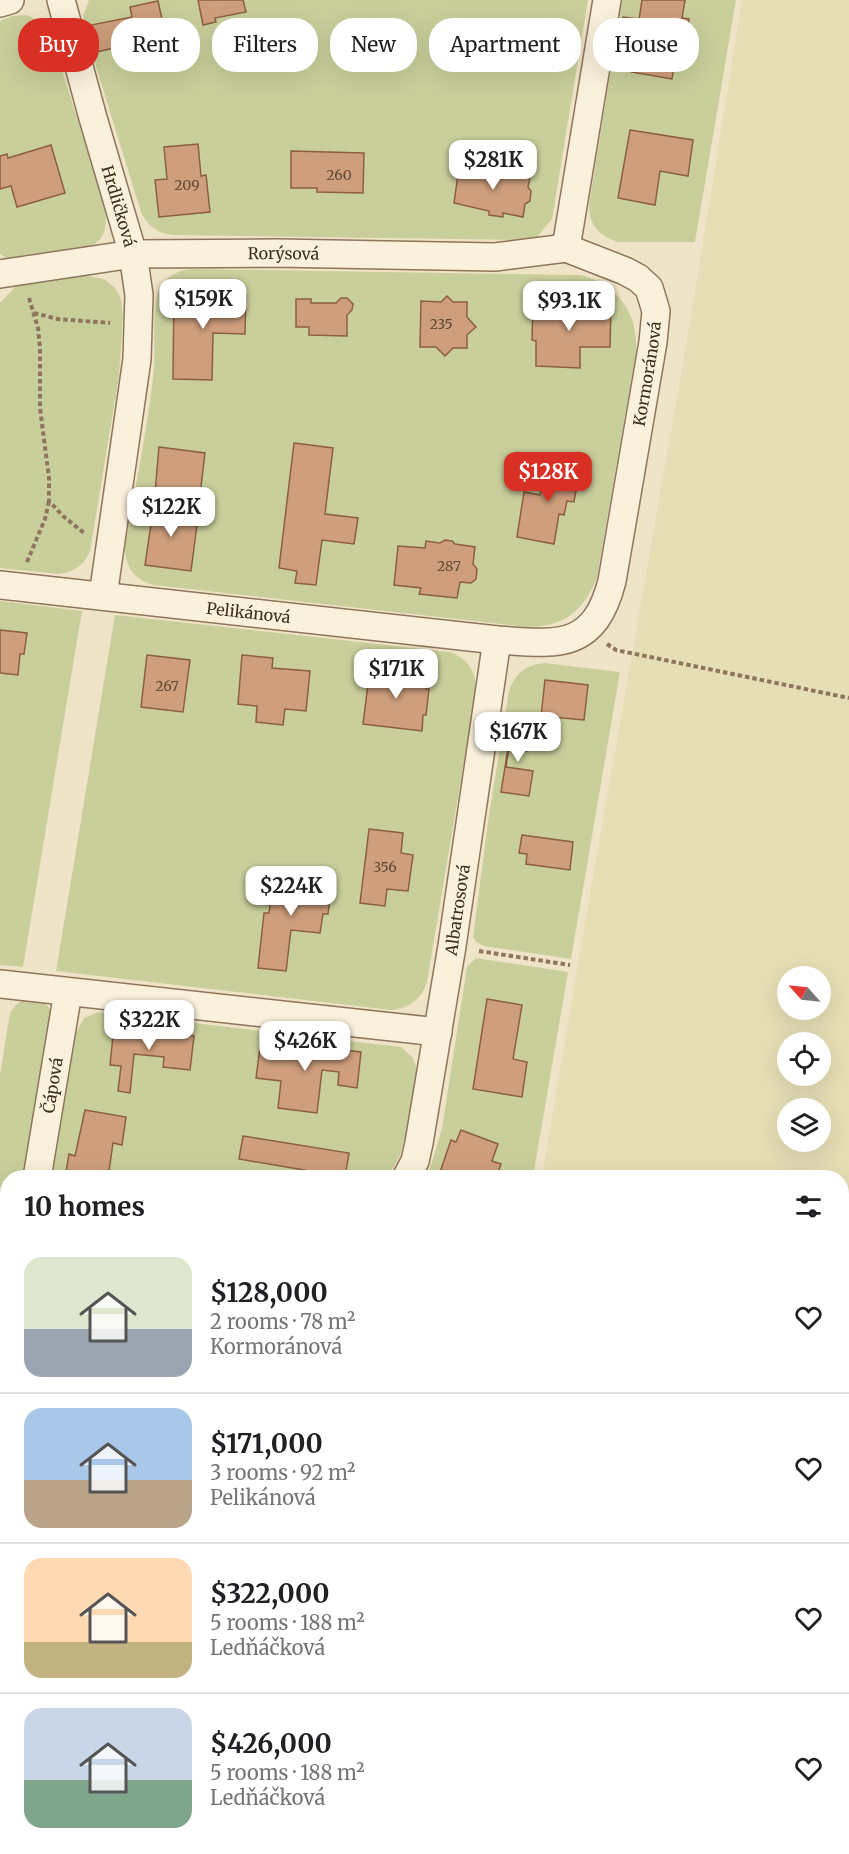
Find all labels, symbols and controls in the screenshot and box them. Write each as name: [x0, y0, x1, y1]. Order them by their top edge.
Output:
chip: Buy: [18, 18, 99, 72]
chip: Rent: [111, 18, 200, 72]
chip: Filters: [212, 18, 318, 72]
chip: New: [330, 18, 417, 72]
chip: Apartment: [429, 18, 581, 72]
chip: House: [593, 18, 699, 72]
pin: $281K: [451, 140, 535, 191]
text: $281K: [463, 147, 523, 172]
street label: Hrdličková: [97, 163, 140, 249]
house number: 260: [326, 166, 352, 184]
house number: 209: [174, 176, 200, 194]
street label: Rorýsová: [248, 243, 320, 264]
pin: $159K: [161, 279, 245, 330]
pin: $93.1K: [520, 281, 618, 332]
text: $159K: [173, 286, 233, 311]
text: $93.1K: [537, 288, 601, 313]
house number: 235: [429, 315, 453, 333]
street label: Kormoránová: [629, 320, 665, 428]
pin: $128K: [506, 452, 590, 503]
text: $128K: [518, 459, 578, 484]
pin: $122K: [129, 487, 213, 538]
text: $122K: [141, 494, 201, 519]
house number: 287: [437, 557, 461, 575]
street label: Pelikánová: [205, 598, 292, 627]
pin: $171K: [354, 649, 438, 700]
text: $171K: [368, 656, 424, 681]
house number: 267: [155, 677, 179, 695]
pin: $167K: [476, 712, 560, 763]
text: $167K: [489, 719, 547, 744]
house number: 356: [373, 858, 397, 876]
street label: Albatrosová: [440, 863, 474, 958]
pin: $224K: [249, 866, 333, 917]
text: $224K: [260, 873, 322, 898]
north arrow: [777, 966, 831, 1020]
map controls: [777, 966, 831, 1152]
pin: $322K: [107, 1000, 191, 1051]
text: $322K: [118, 1007, 180, 1032]
pin: $426K: [263, 1021, 347, 1072]
text: $426K: [273, 1028, 337, 1053]
button: locate: [777, 1032, 831, 1086]
street label: Čápová: [38, 1056, 67, 1115]
button: layers: [777, 1098, 831, 1152]
text: 10 homes: [24, 1190, 145, 1223]
icon: filters: [792, 1190, 825, 1223]
text: $128,000: [210, 1276, 328, 1309]
icon: home: [72, 1281, 144, 1353]
icon: heart: [792, 1301, 825, 1334]
text: 2 rooms · 78 m²: [210, 1309, 355, 1334]
text: Kormoránová: [210, 1334, 342, 1359]
text: $171,000: [210, 1427, 323, 1460]
icon: home: [72, 1432, 144, 1504]
icon: heart: [792, 1452, 825, 1485]
text: 3 rooms · 92 m²: [210, 1460, 356, 1485]
text: Pelikánová: [210, 1485, 316, 1510]
text: $322,000: [210, 1577, 330, 1610]
icon: home: [72, 1582, 144, 1654]
icon: heart: [792, 1602, 825, 1635]
text: 5 rooms · 188 m²: [210, 1610, 365, 1635]
text: Ledňáčková: [210, 1635, 325, 1660]
text: $426,000: [210, 1727, 332, 1760]
icon: home: [72, 1732, 144, 1804]
icon: heart: [792, 1752, 825, 1785]
text: 5 rooms · 188 m²: [210, 1760, 365, 1785]
text: Ledňáčková: [210, 1785, 325, 1810]

